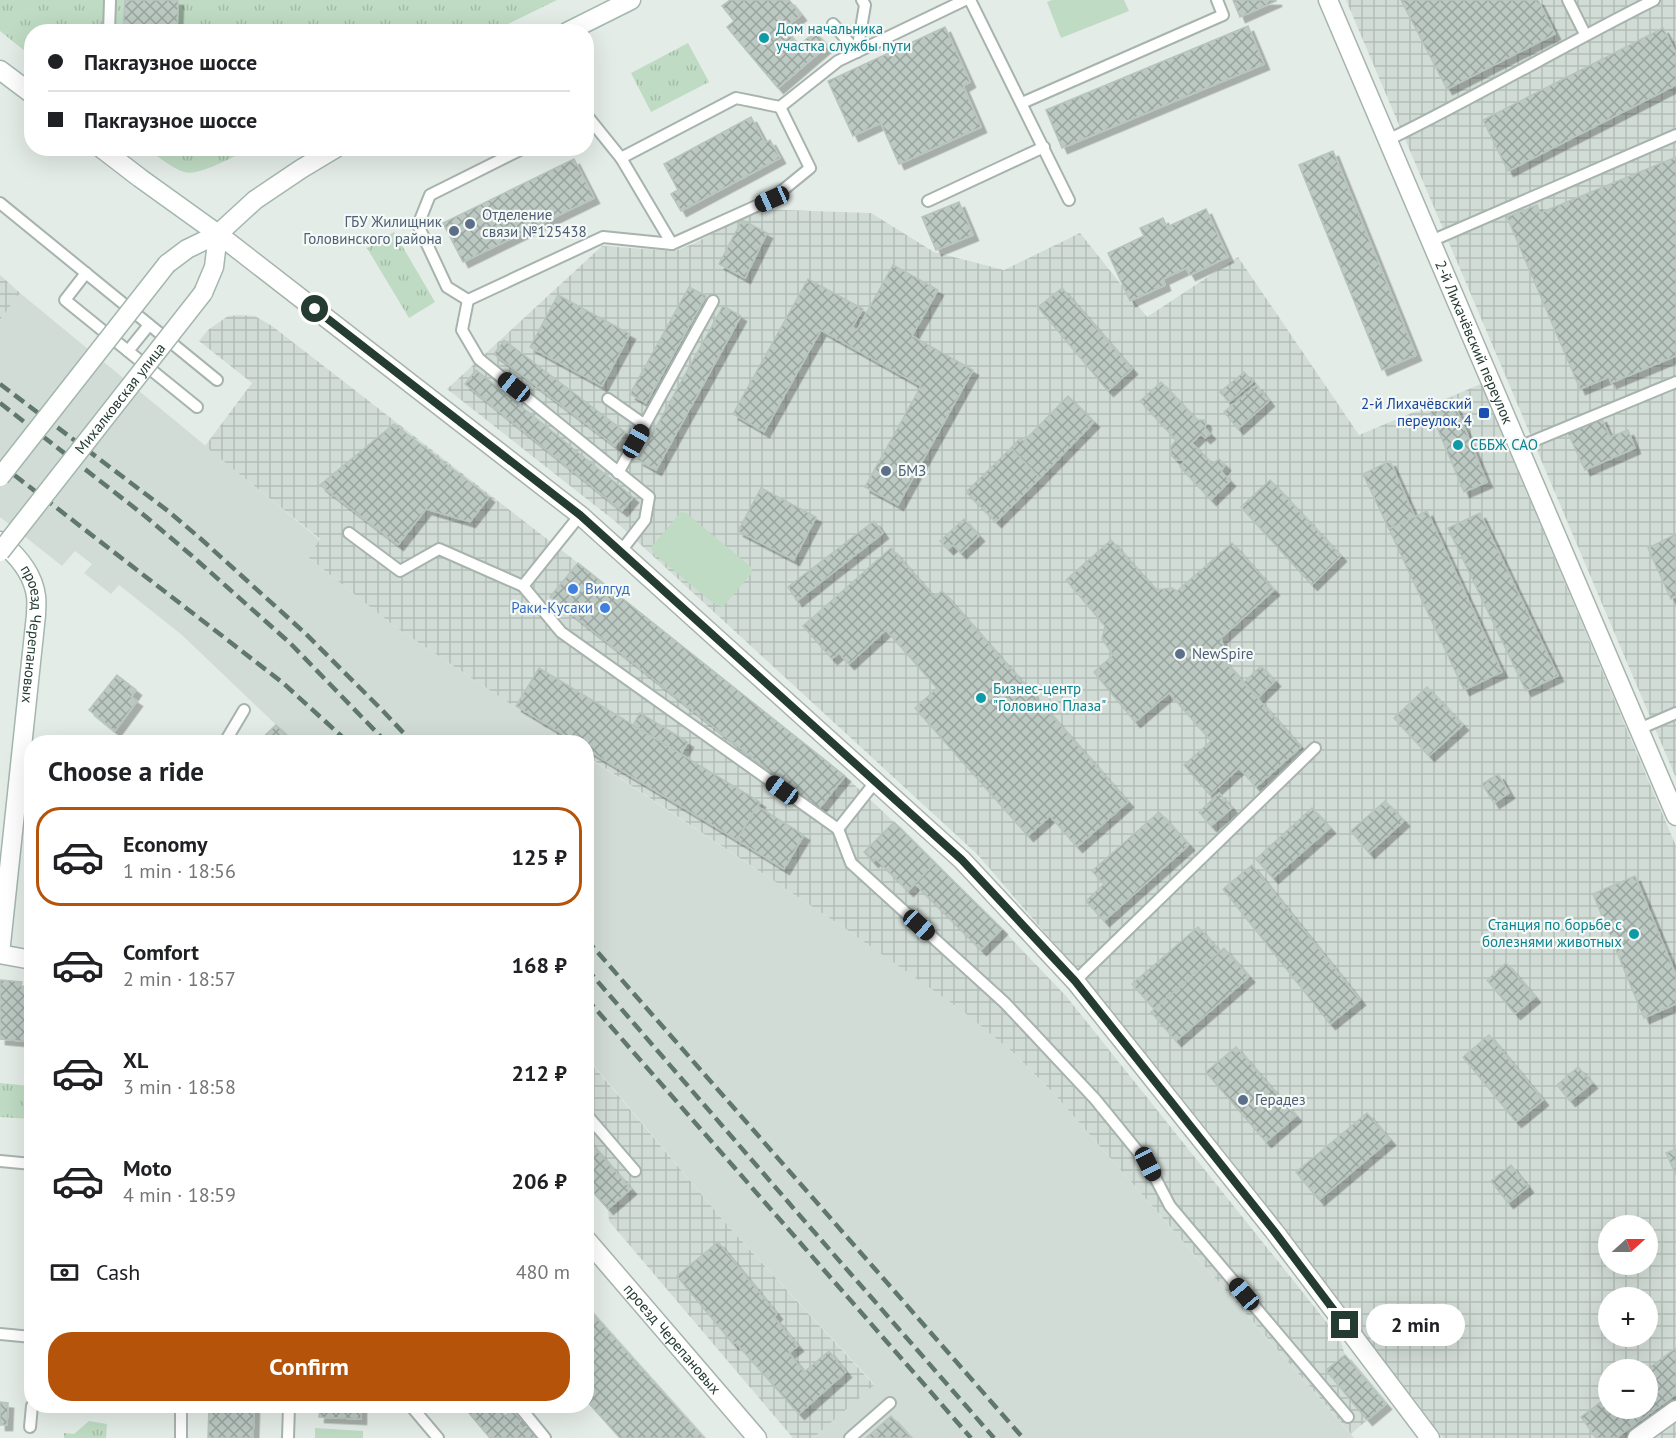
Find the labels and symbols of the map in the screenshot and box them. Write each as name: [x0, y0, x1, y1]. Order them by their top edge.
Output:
place label: Дом начальника участка службы пути: [776, 19, 911, 55]
marker: Дом начальника участка службы пути: [757, 31, 771, 45]
car: [752, 183, 792, 215]
place label: Отделение связи №125438: [482, 205, 587, 241]
place label: ГБУ Жилищник Головинского района: [303, 212, 443, 248]
marker: Отделение связи №125438: [463, 217, 477, 231]
marker: ГБУ Жилищник Головинского района: [447, 224, 461, 238]
street label: 2-й Лихачёвский переулок: [1431, 257, 1518, 427]
route start: [301, 295, 328, 322]
street label: Михалковская улица: [70, 339, 169, 458]
car: [494, 369, 534, 405]
place label: 2-й Лихачёвский переулок, 4: [1361, 394, 1472, 430]
marker: 2-й Лихачёвский переулок, 4: [1477, 406, 1491, 420]
car: [619, 421, 653, 461]
place label: СББЖ САО: [1470, 435, 1538, 454]
marker: СББЖ САО: [1451, 438, 1465, 452]
place label: БМЗ: [898, 461, 926, 480]
marker: БМЗ: [879, 464, 893, 478]
street label: проезд Черепановых: [17, 561, 47, 704]
place label: Вилгуд: [585, 579, 630, 598]
marker: Вилгуд: [566, 582, 580, 596]
place label: Раки-Кусаки: [511, 598, 593, 617]
marker: Раки-Кусаки: [598, 601, 612, 615]
place label: NewSpire: [1192, 644, 1253, 663]
marker: NewSpire: [1173, 647, 1187, 661]
place label: Бизнес-центр "Головино Плаза": [993, 679, 1106, 715]
marker: Бизнес-центр "Головино Плаза": [974, 691, 988, 705]
car: [762, 772, 802, 808]
car: [900, 906, 938, 944]
place label: Станция по борьбе с болезнями животных: [1482, 915, 1622, 951]
marker: Станция по борьбе с болезнями животных: [1627, 927, 1641, 941]
place label: Герадез: [1255, 1090, 1306, 1109]
marker: Герадез: [1236, 1093, 1250, 1107]
car: [1132, 1144, 1164, 1184]
north arrow: [1598, 1215, 1658, 1275]
car: [1226, 1274, 1262, 1314]
street label: проезд Черепановых: [620, 1280, 725, 1398]
callout: 2 min: [1366, 1304, 1465, 1346]
route end: [1331, 1311, 1358, 1338]

